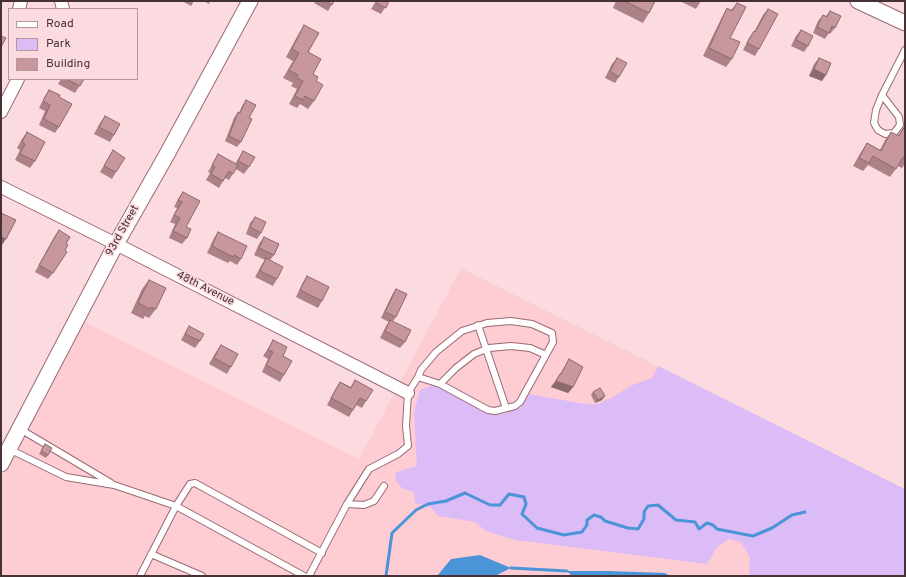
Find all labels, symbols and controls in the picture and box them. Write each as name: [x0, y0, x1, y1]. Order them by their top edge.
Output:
legend: [8, 8, 138, 80]
text: Road: [46, 16, 74, 32]
text: Park: [46, 36, 71, 52]
text: Building: [46, 56, 90, 72]
street label: 93rd Street: [104, 203, 142, 259]
street label: 48th Avenue: [174, 269, 236, 309]

